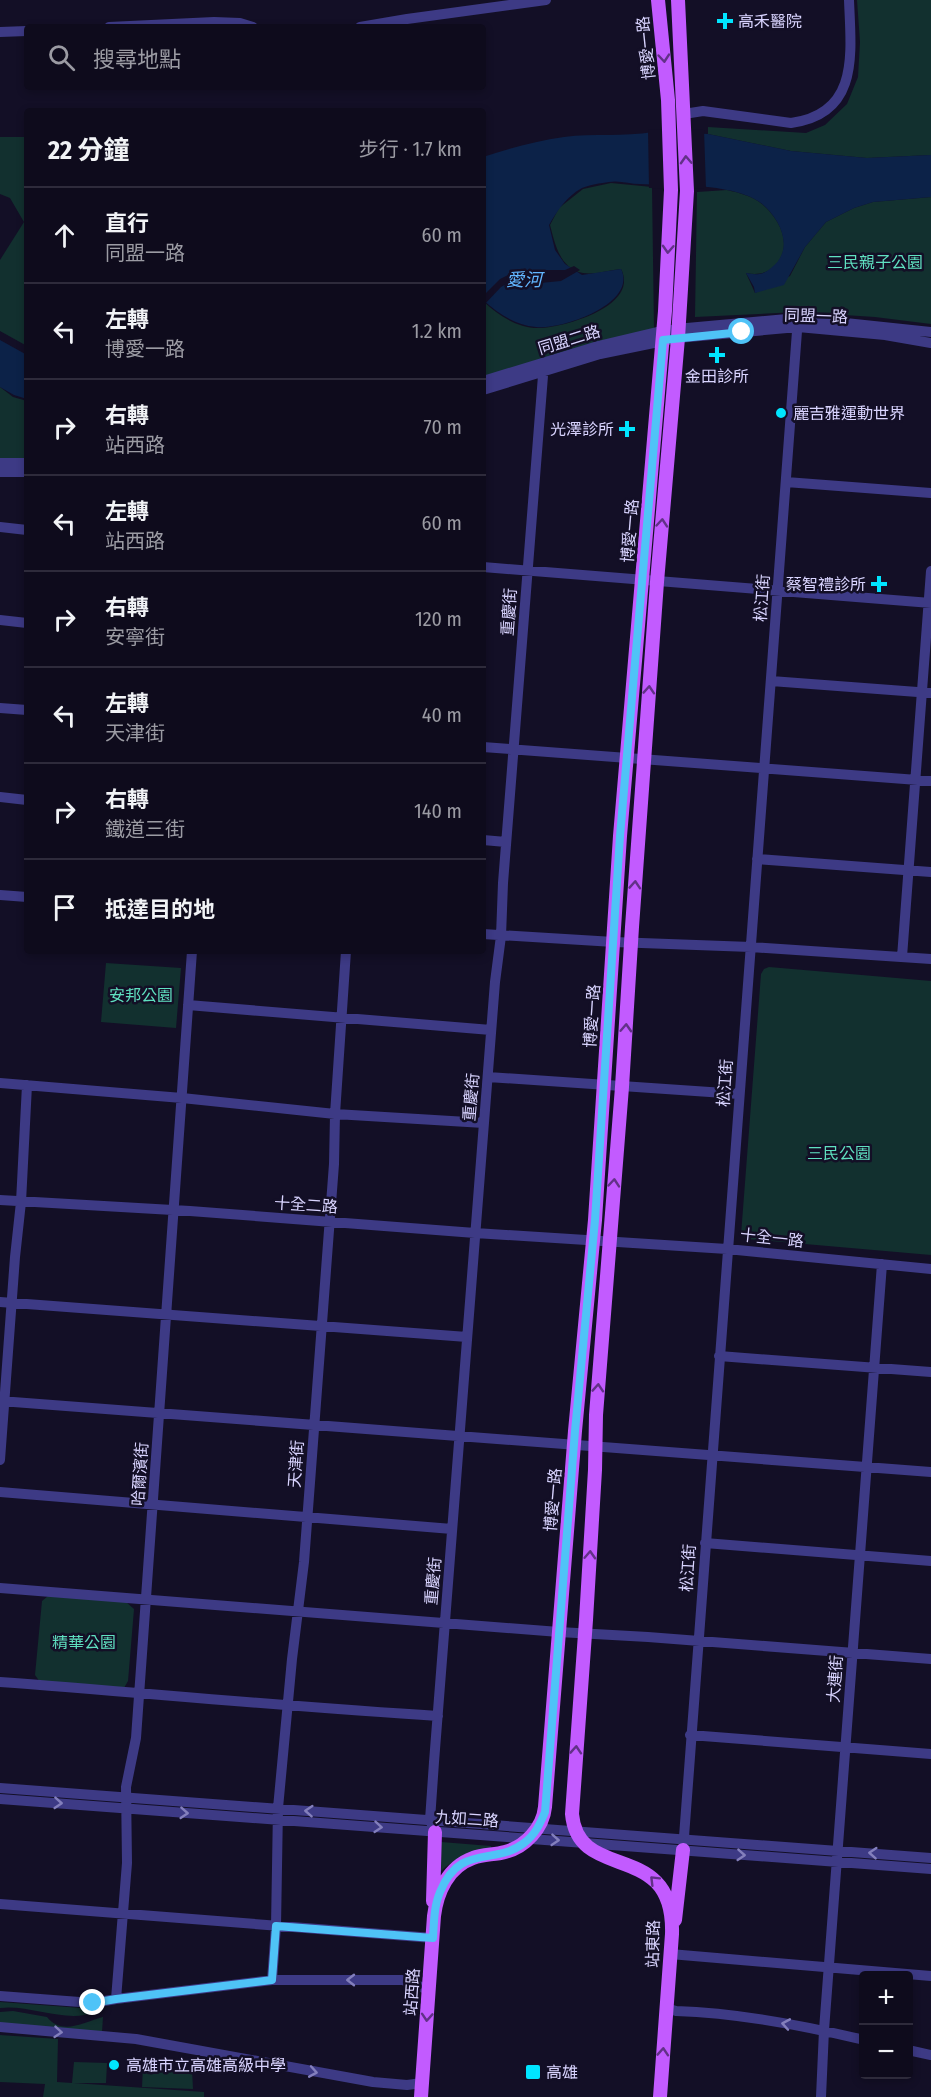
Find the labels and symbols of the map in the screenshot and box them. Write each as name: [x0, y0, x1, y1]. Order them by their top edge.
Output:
marker: 高禾醫院: [716, 12, 734, 30]
place label: 高禾醫院: [738, 12, 802, 31]
street label: 博愛一路: [633, 15, 659, 81]
one-way arrow: [657, 54, 670, 63]
one-way arrow: [679, 155, 692, 164]
one-way arrow: [662, 244, 675, 253]
park label: 三民親子公園: [827, 253, 923, 272]
water label: 愛河: [506, 269, 545, 291]
street label: 同盟一路: [784, 305, 848, 327]
route start: [728, 318, 754, 344]
street label: 同盟二路: [536, 322, 602, 358]
marker: 金田診所: [708, 346, 726, 364]
place label: 金田診所: [685, 367, 749, 386]
place label: 麗吉雅運動世界: [793, 404, 905, 423]
marker: 麗吉雅運動世界: [774, 406, 788, 420]
place label: 光澤診所: [550, 420, 614, 439]
marker: 光澤診所: [618, 420, 636, 438]
street label: 博愛一路: [618, 498, 642, 564]
one-way arrow: [655, 519, 668, 528]
street label: 松江街: [751, 573, 773, 623]
place label: 蔡智禮診所: [786, 575, 866, 594]
marker: 蔡智禮診所: [870, 575, 888, 593]
street label: 重慶街: [498, 587, 520, 637]
one-way arrow: [643, 686, 656, 695]
one-way arrow: [628, 880, 641, 889]
street label: 博愛一路: [580, 983, 604, 1049]
park label: 安邦公園: [109, 986, 173, 1005]
one-way arrow: [619, 1024, 632, 1033]
street label: 松江街: [714, 1058, 736, 1108]
street label: 重慶街: [459, 1072, 483, 1122]
park label: 三民公園: [807, 1144, 871, 1163]
one-way arrow: [607, 1178, 620, 1187]
street label: 十全二路: [273, 1193, 339, 1217]
street label: 十全一路: [739, 1225, 805, 1251]
one-way arrow: [591, 1383, 604, 1393]
street label: 天津街: [285, 1439, 307, 1489]
street label: 哈爾濱街: [128, 1441, 152, 1507]
street label: 博愛一路: [541, 1467, 565, 1533]
street label: 松江街: [677, 1543, 699, 1593]
one-way arrow: [583, 1551, 596, 1560]
street label: 重慶街: [421, 1556, 445, 1606]
park label: 精華公園: [52, 1633, 116, 1652]
street label: 大連街: [824, 1654, 846, 1704]
one-way arrow: [569, 1745, 582, 1755]
one-way arrow: [54, 1796, 63, 1809]
one-way arrow: [304, 1804, 313, 1817]
one-way arrow: [179, 1806, 188, 1819]
street label: 九如二路: [434, 1807, 500, 1831]
one-way arrow: [373, 1820, 383, 1833]
one-way arrow: [550, 1834, 559, 1847]
one-way arrow: [868, 1847, 877, 1860]
one-way arrow: [736, 1848, 745, 1861]
one-way arrow: [650, 1877, 661, 1888]
street label: 站東路: [643, 1920, 663, 1968]
street label: 站西路: [401, 1967, 423, 2017]
one-way arrow: [347, 1974, 356, 1986]
route end: [79, 1989, 105, 2015]
one-way arrow: [421, 2012, 434, 2021]
one-way arrow: [781, 2018, 791, 2031]
one-way arrow: [54, 2025, 63, 2038]
one-way arrow: [656, 2048, 669, 2057]
place label: 高雄市立高雄高級中學: [126, 2056, 286, 2075]
marker: 高雄市立高雄高級中學: [107, 2058, 121, 2072]
marker: 高雄: [524, 2063, 542, 2081]
place label: 高雄: [546, 2063, 578, 2082]
one-way arrow: [308, 2065, 318, 2078]

